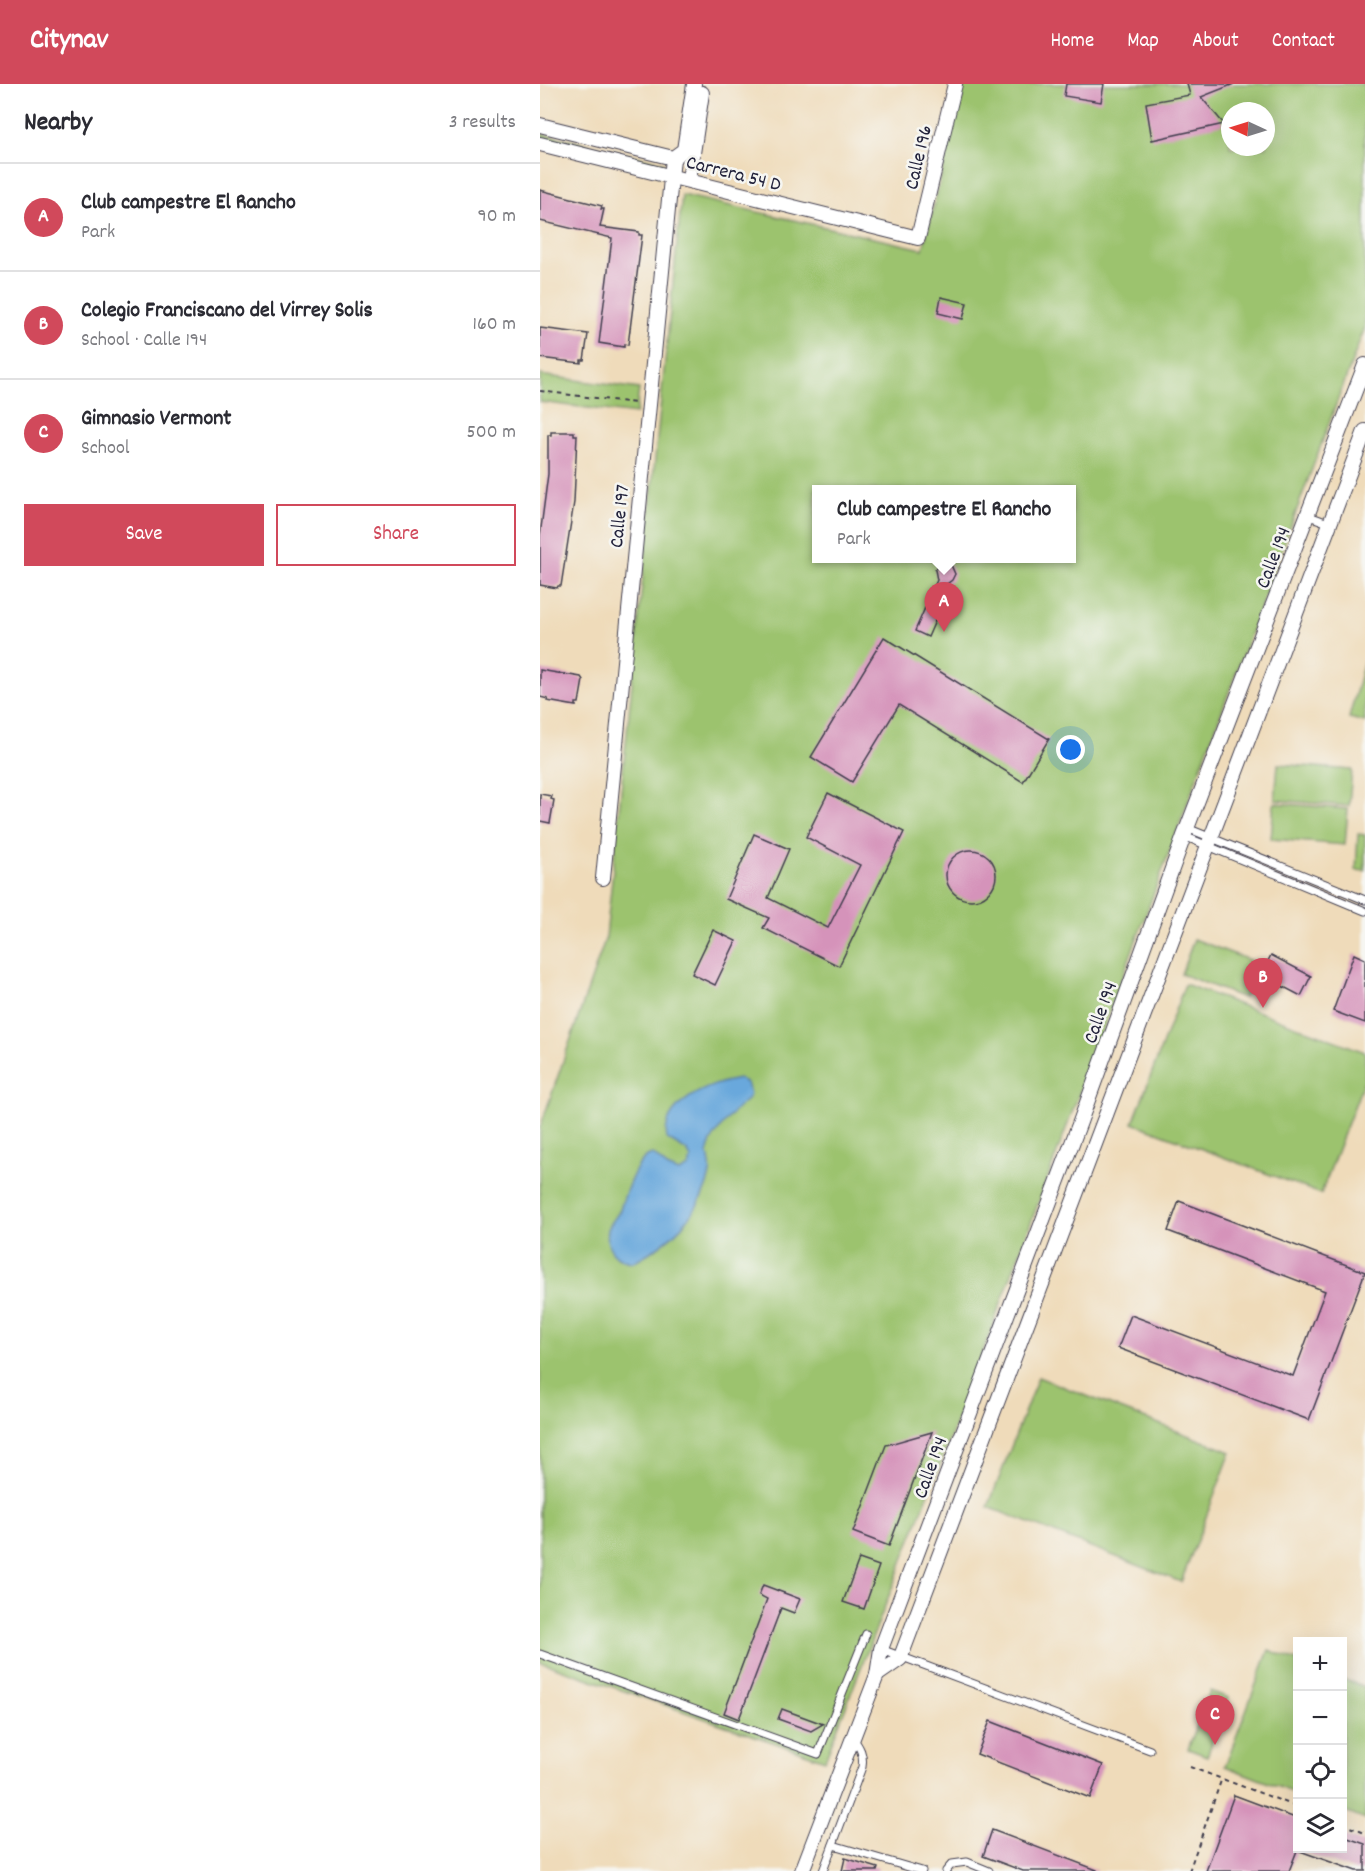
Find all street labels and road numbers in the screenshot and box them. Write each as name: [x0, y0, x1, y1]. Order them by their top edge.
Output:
street label: Calle 196: [899, 123, 941, 193]
street label: Carrera 54 D: [683, 150, 784, 200]
street label: Calle 197: [604, 483, 638, 549]
street label: Calle 194: [1250, 523, 1299, 593]
street label: Calle 194: [1078, 978, 1126, 1048]
street label: Calle 194: [908, 1433, 956, 1503]

